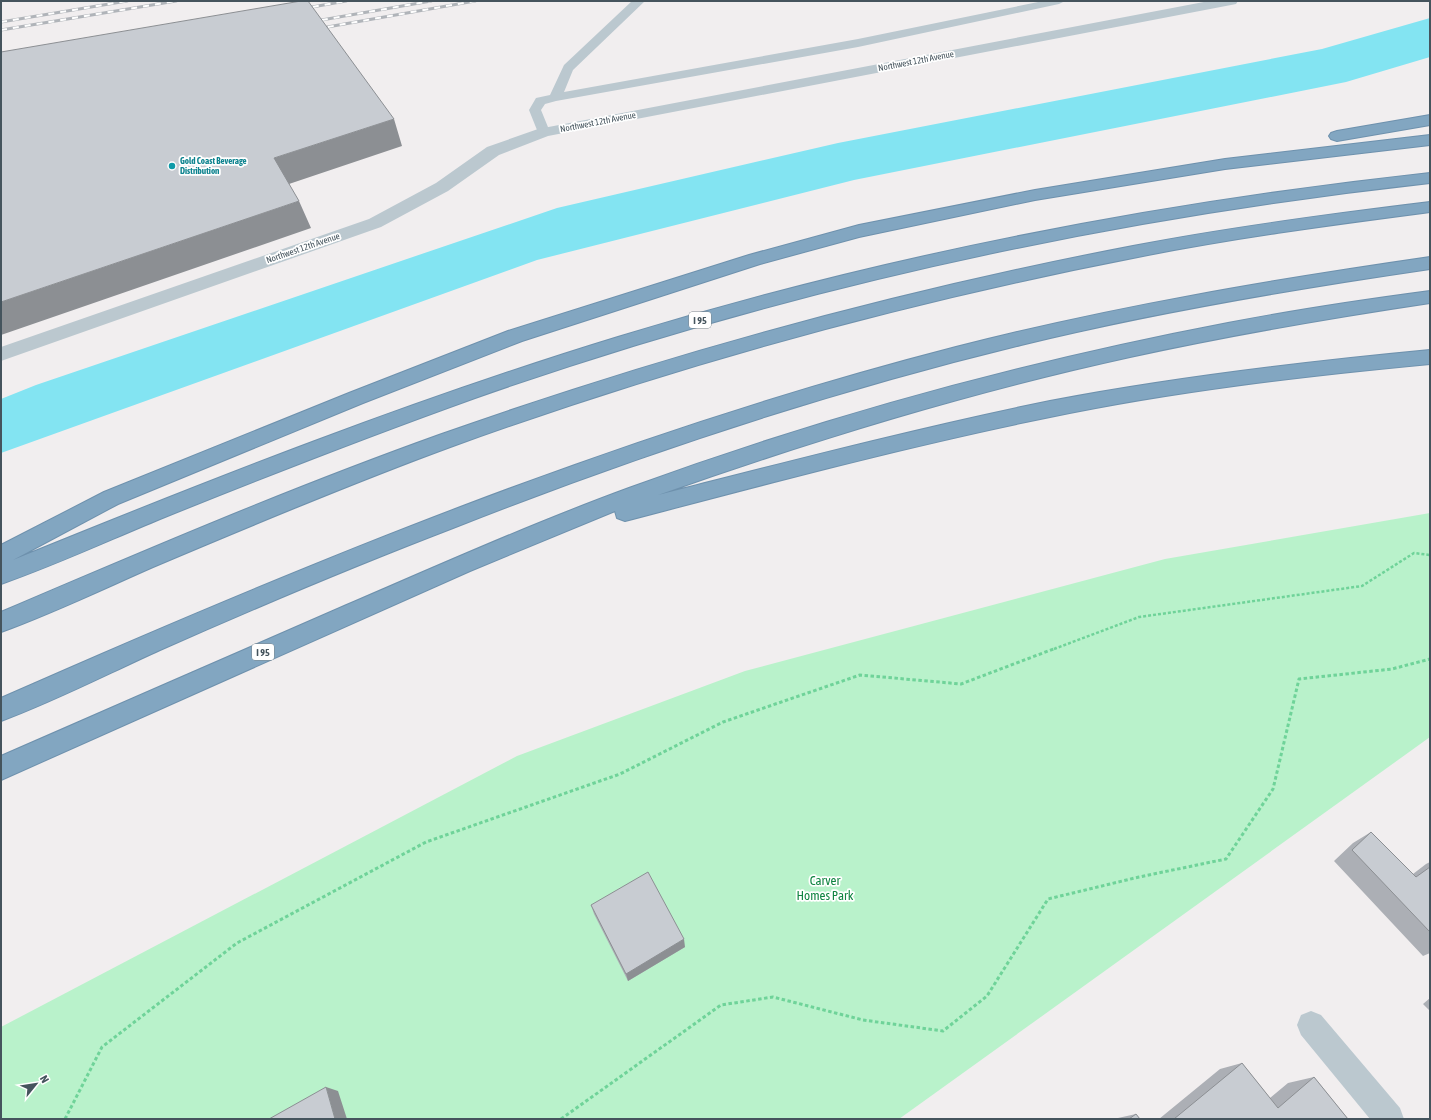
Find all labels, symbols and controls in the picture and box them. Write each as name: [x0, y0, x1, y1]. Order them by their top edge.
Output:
street label: Northwest 12th Avenue: [877, 49, 955, 73]
street label: Northwest 12th Avenue: [559, 110, 637, 134]
place label: Gold Coast Beverage Distribution: [180, 156, 247, 176]
marker: Gold Coast Beverage Distribution: [167, 161, 177, 171]
street label: Northwest 12th Avenue: [265, 231, 341, 265]
road number: I 95: [689, 312, 711, 328]
road number: I 95: [252, 644, 274, 660]
park label: Carver Homes Park: [796, 873, 854, 903]
north arrow: [16, 1064, 56, 1104]
text: N: [38, 1073, 51, 1085]

